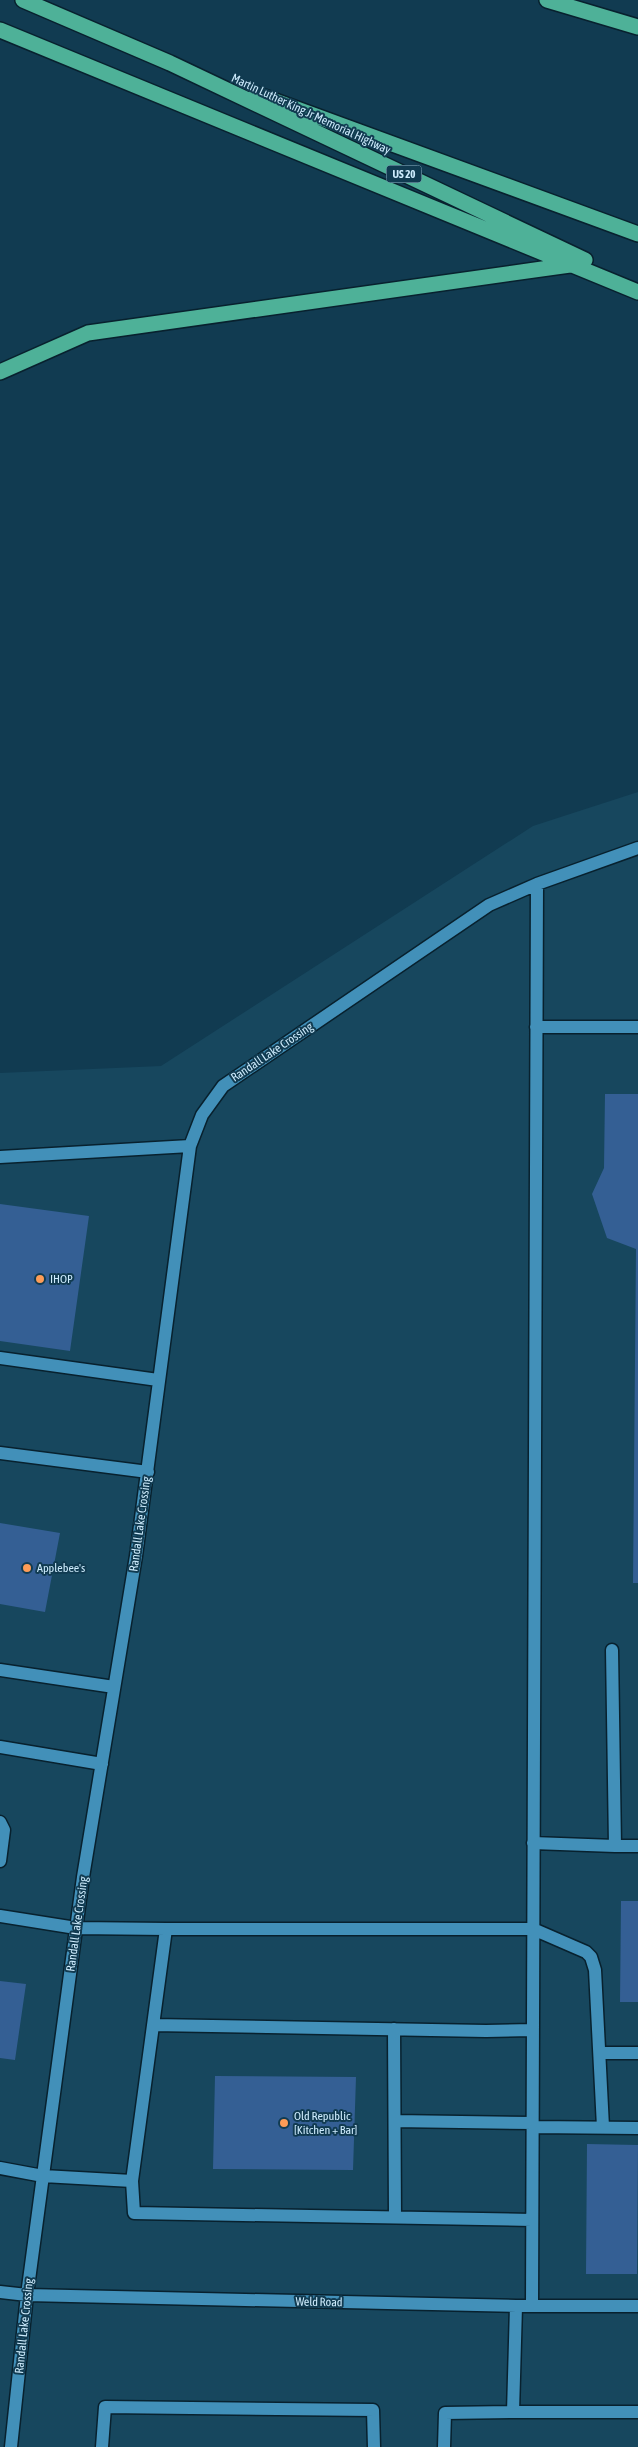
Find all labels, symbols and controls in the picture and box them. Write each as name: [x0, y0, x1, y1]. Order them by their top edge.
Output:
street label: Martin Luther King Jr Memorial Highway: [229, 71, 393, 157]
road number: US 20: [386, 165, 422, 182]
street label: Randall Lake Crossing: [228, 1019, 316, 1085]
place label: IHOP: [50, 1272, 73, 1286]
marker: IHOP: [34, 1273, 46, 1285]
street label: Randall Lake Crossing: [126, 1475, 154, 1572]
place label: Applebee's: [37, 1561, 85, 1575]
marker: Applebee's: [21, 1562, 33, 1574]
street label: Randall Lake Crossing: [63, 1875, 91, 1972]
place label: Old Republic [Kitchen + Bar]: [294, 2109, 357, 2137]
marker: Old Republic [Kitchen + Bar]: [278, 2117, 290, 2129]
street label: Randall Lake Crossing: [12, 2277, 36, 2374]
street label: Weld Road: [295, 2295, 343, 2309]

